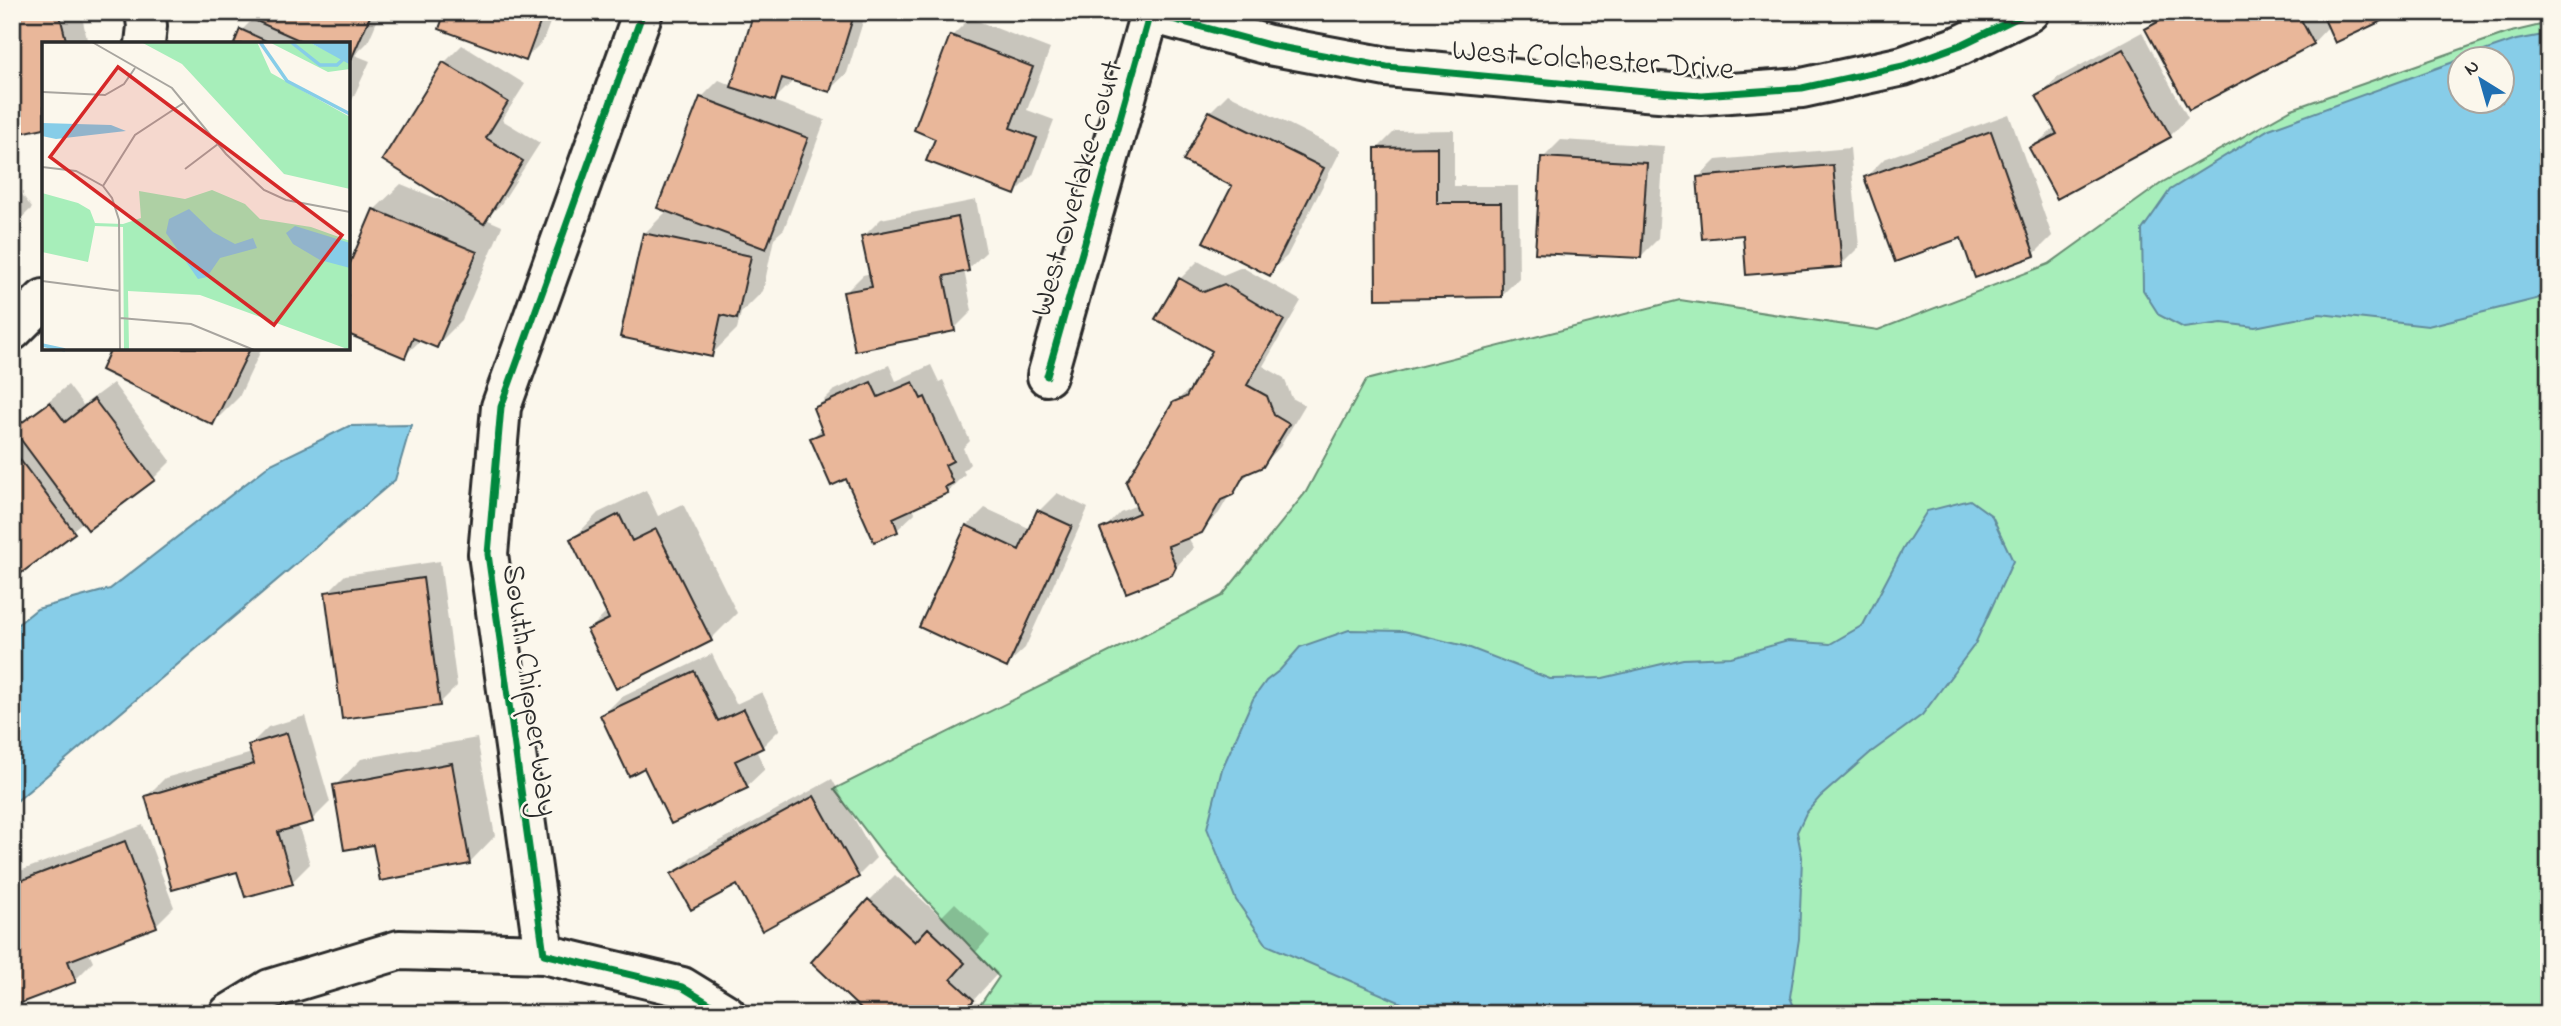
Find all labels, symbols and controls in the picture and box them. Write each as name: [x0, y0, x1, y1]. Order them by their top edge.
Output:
street label: West Colchester Drive: [1450, 28, 1736, 95]
inset map: [42, 42, 350, 350]
north arrow: [2446, 46, 2516, 116]
text: N: [2459, 54, 2486, 83]
street label: West Overlake Court: [1019, 55, 1138, 323]
street label: South Chipper Way: [488, 561, 570, 820]

